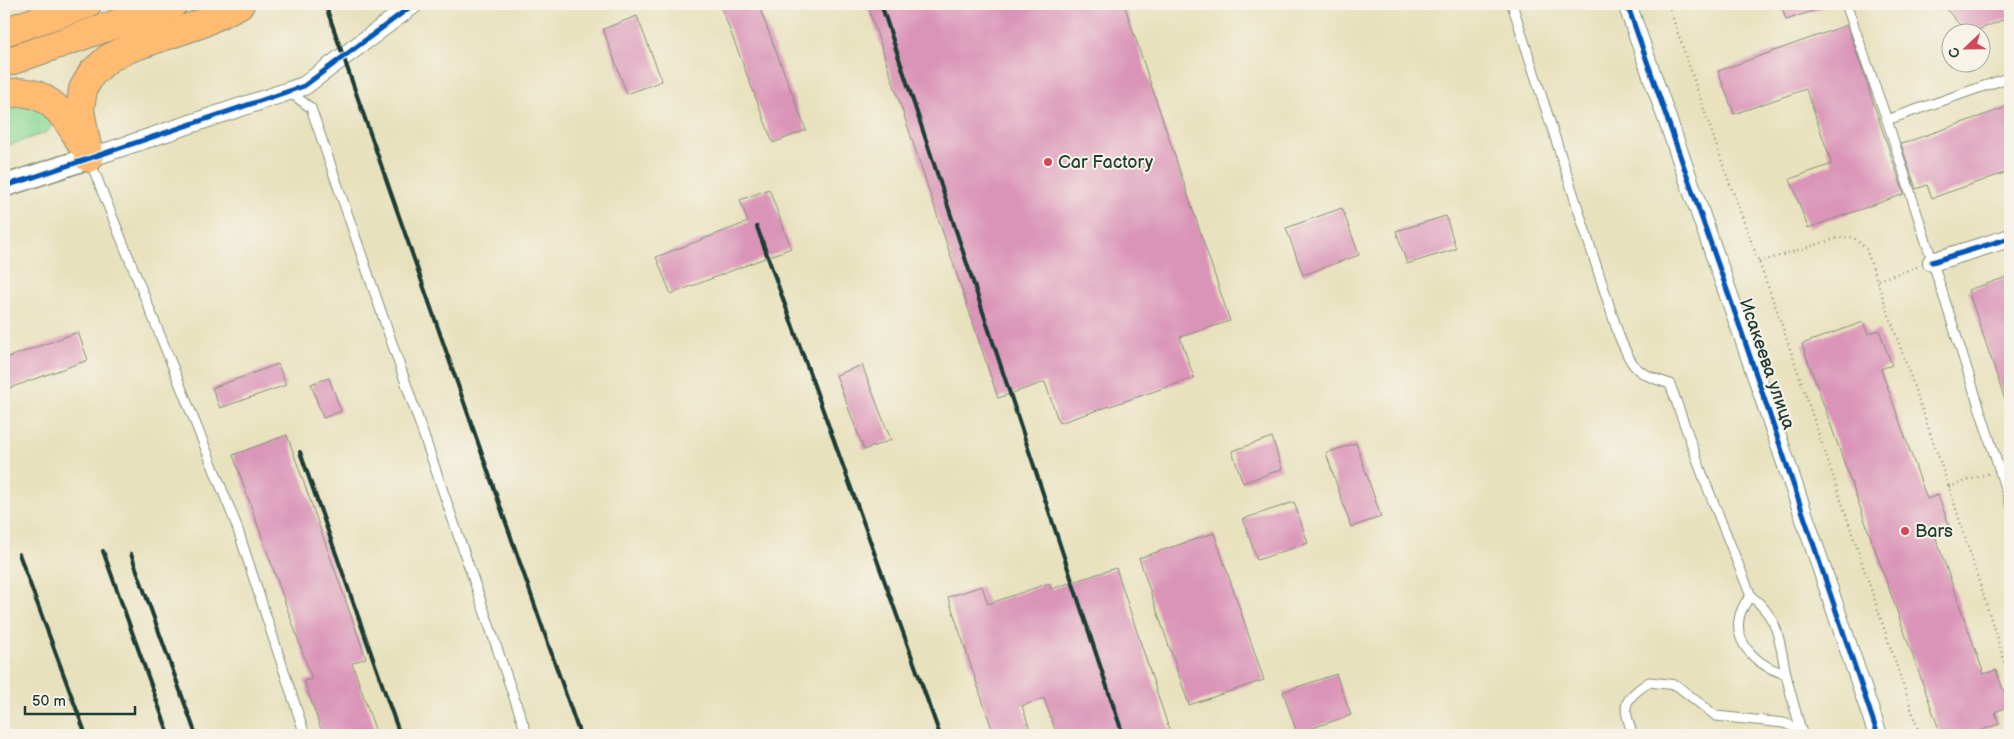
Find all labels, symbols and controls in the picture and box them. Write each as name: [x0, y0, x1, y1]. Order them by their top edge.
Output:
north arrow: [1942, 22, 1992, 72]
text: С: [1945, 45, 1964, 60]
place label: Car Factory: [1058, 152, 1154, 173]
marker: Car Factory: [1042, 156, 1054, 168]
street label: Исакеева улица: [1735, 296, 1799, 433]
place label: Bars: [1915, 521, 1953, 542]
marker: Bars: [1899, 525, 1911, 537]
scale bar: [25, 684, 135, 716]
text: 50 m: [32, 692, 66, 711]

